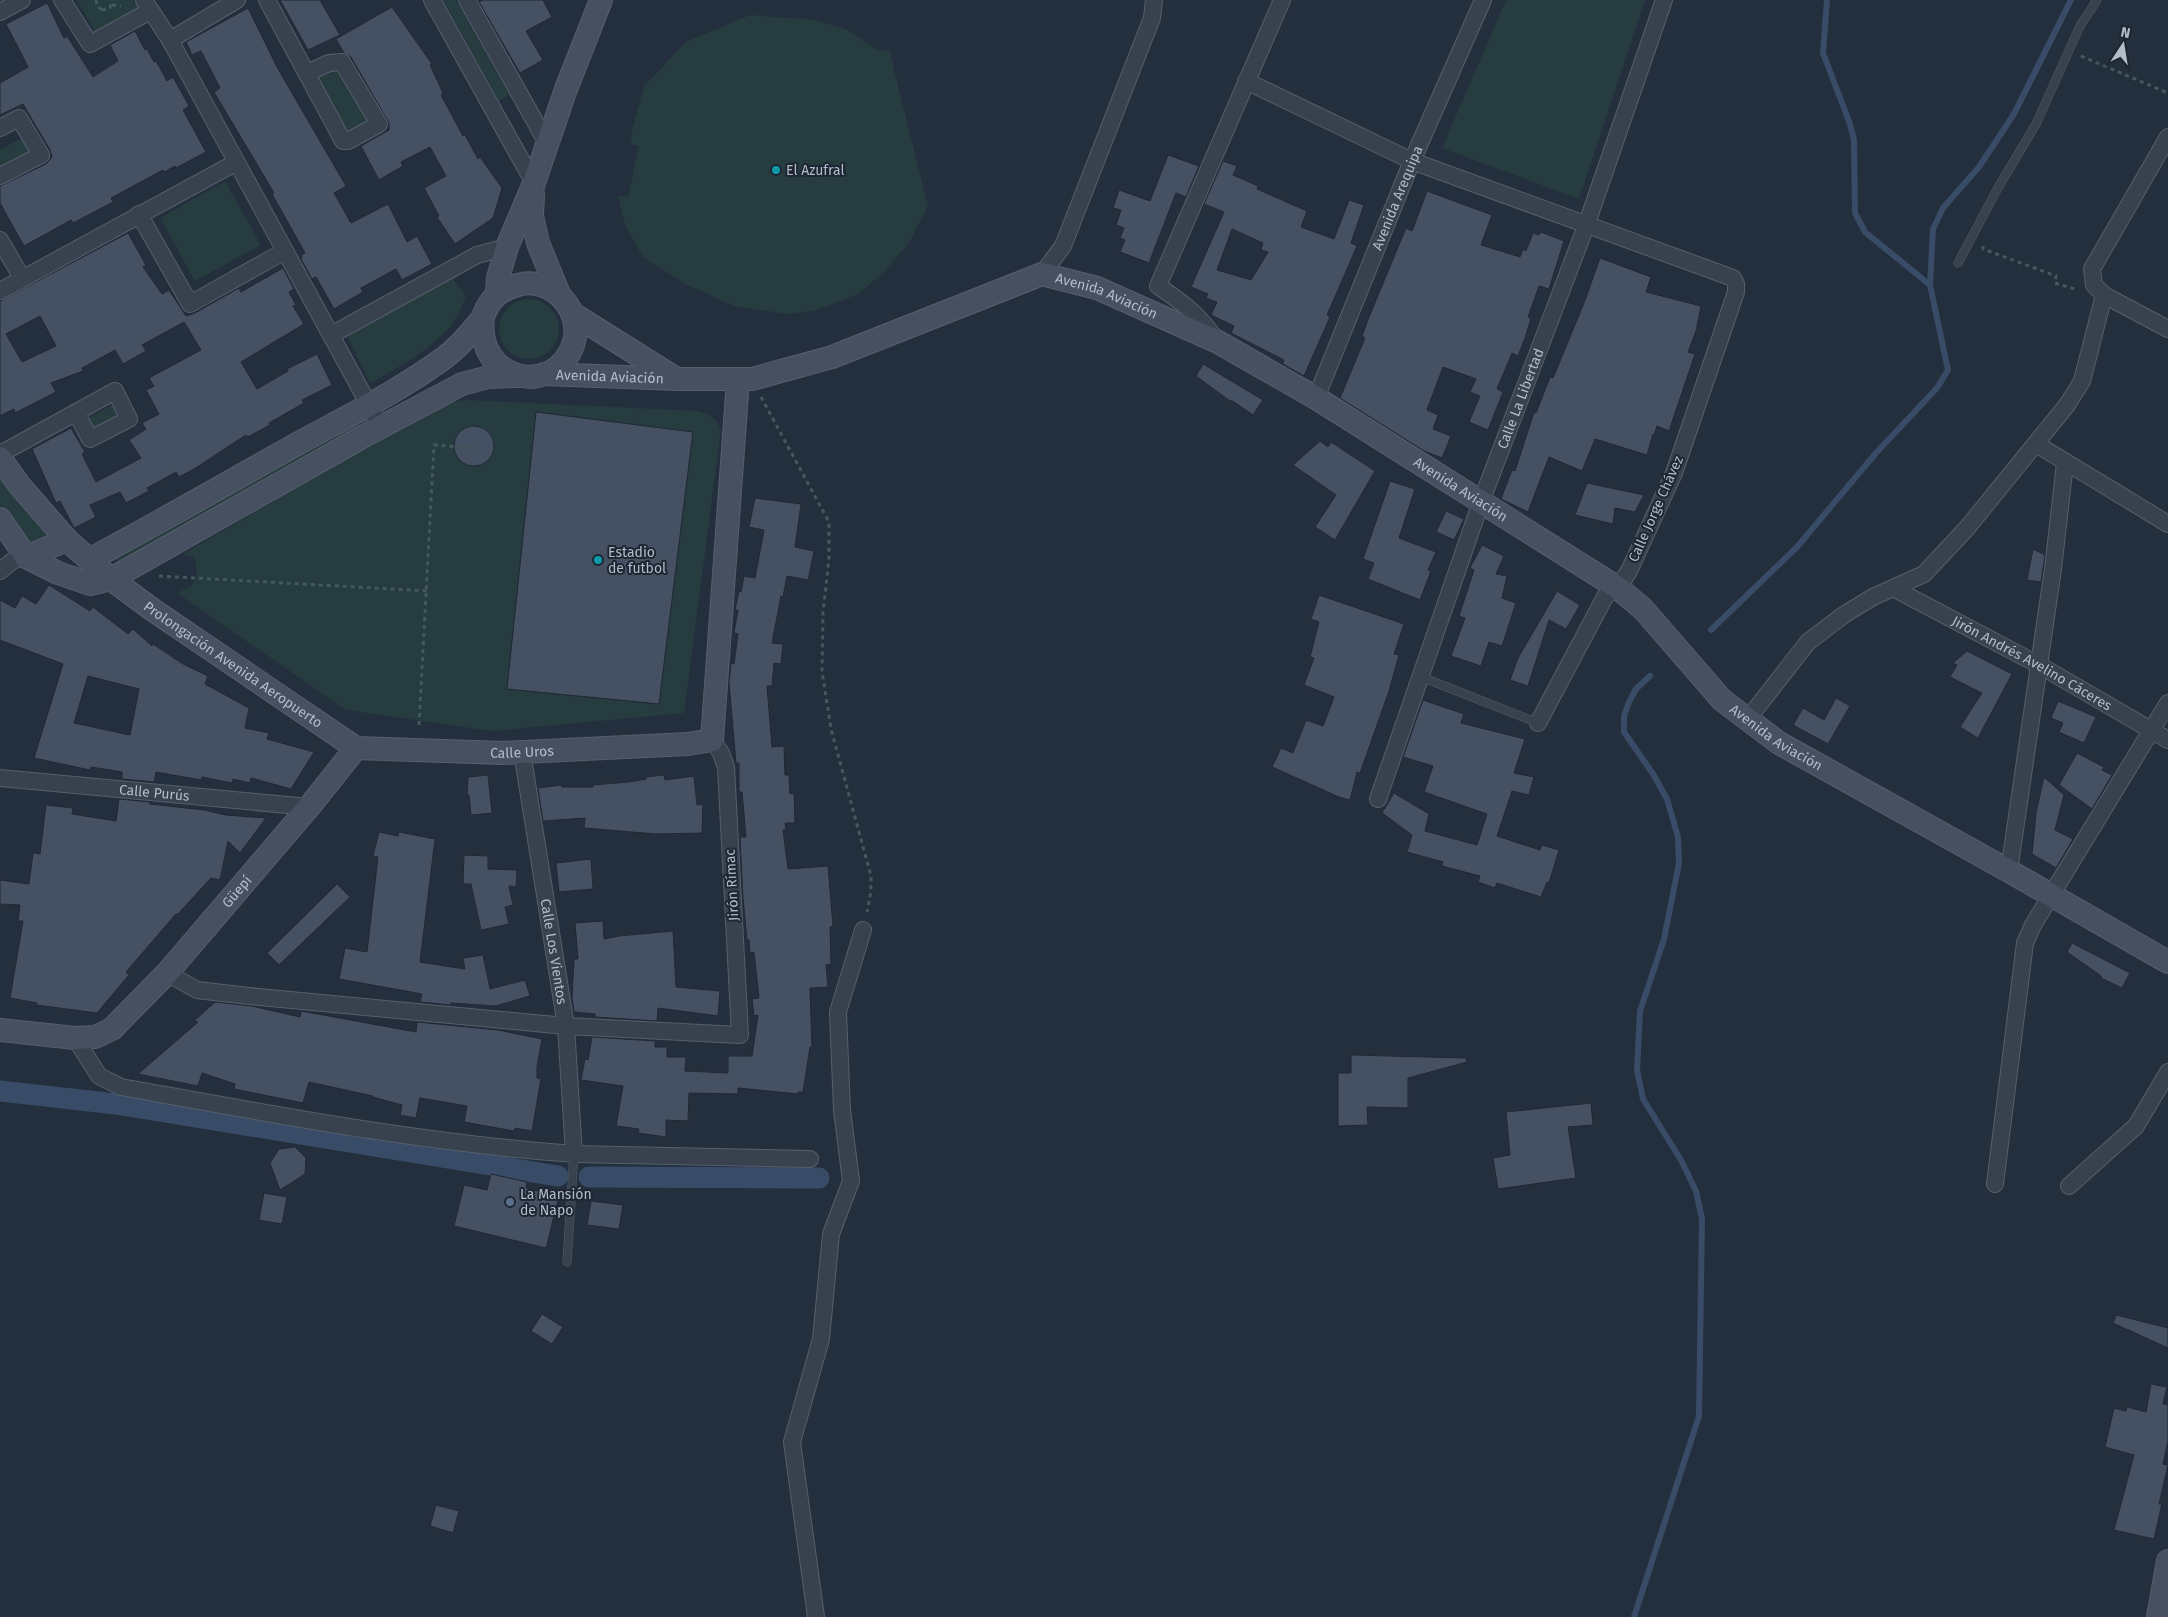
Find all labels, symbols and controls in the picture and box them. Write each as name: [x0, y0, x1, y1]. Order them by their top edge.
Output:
north arrow: [2098, 20, 2148, 70]
text: N: [2119, 23, 2132, 42]
street label: Avenida Arequipa: [1368, 143, 1426, 253]
place label: El Azufral: [786, 162, 845, 179]
marker: El Azufral: [770, 164, 782, 176]
street label: Avenida Aviación: [1054, 269, 1160, 322]
street label: Calle La Libertad: [1494, 346, 1547, 451]
street label: Avenida Aviación: [556, 366, 664, 387]
street label: Avenida Aviación: [1411, 453, 1511, 525]
street label: Calle Jorge Chávez: [1625, 453, 1687, 565]
place label: Estadio de futbol: [608, 544, 666, 577]
marker: Estadio de futbol: [592, 554, 604, 566]
street label: Prolongación Avenida Aeropuerto: [140, 598, 326, 731]
street label: Jirón Andrés Avelino Cáceres: [1949, 612, 2115, 714]
street label: Avenida Aviación: [1727, 700, 1826, 774]
street label: Calle Uros: [490, 742, 555, 762]
street label: Calle Purús: [118, 781, 191, 804]
street label: Jirón Rímac: [722, 848, 742, 921]
street label: Güepí: [218, 872, 255, 911]
street label: Calle Los Vientos: [537, 897, 571, 1006]
place label: La Mansión de Napo: [520, 1186, 592, 1219]
marker: La Mansión de Napo: [504, 1196, 516, 1208]

